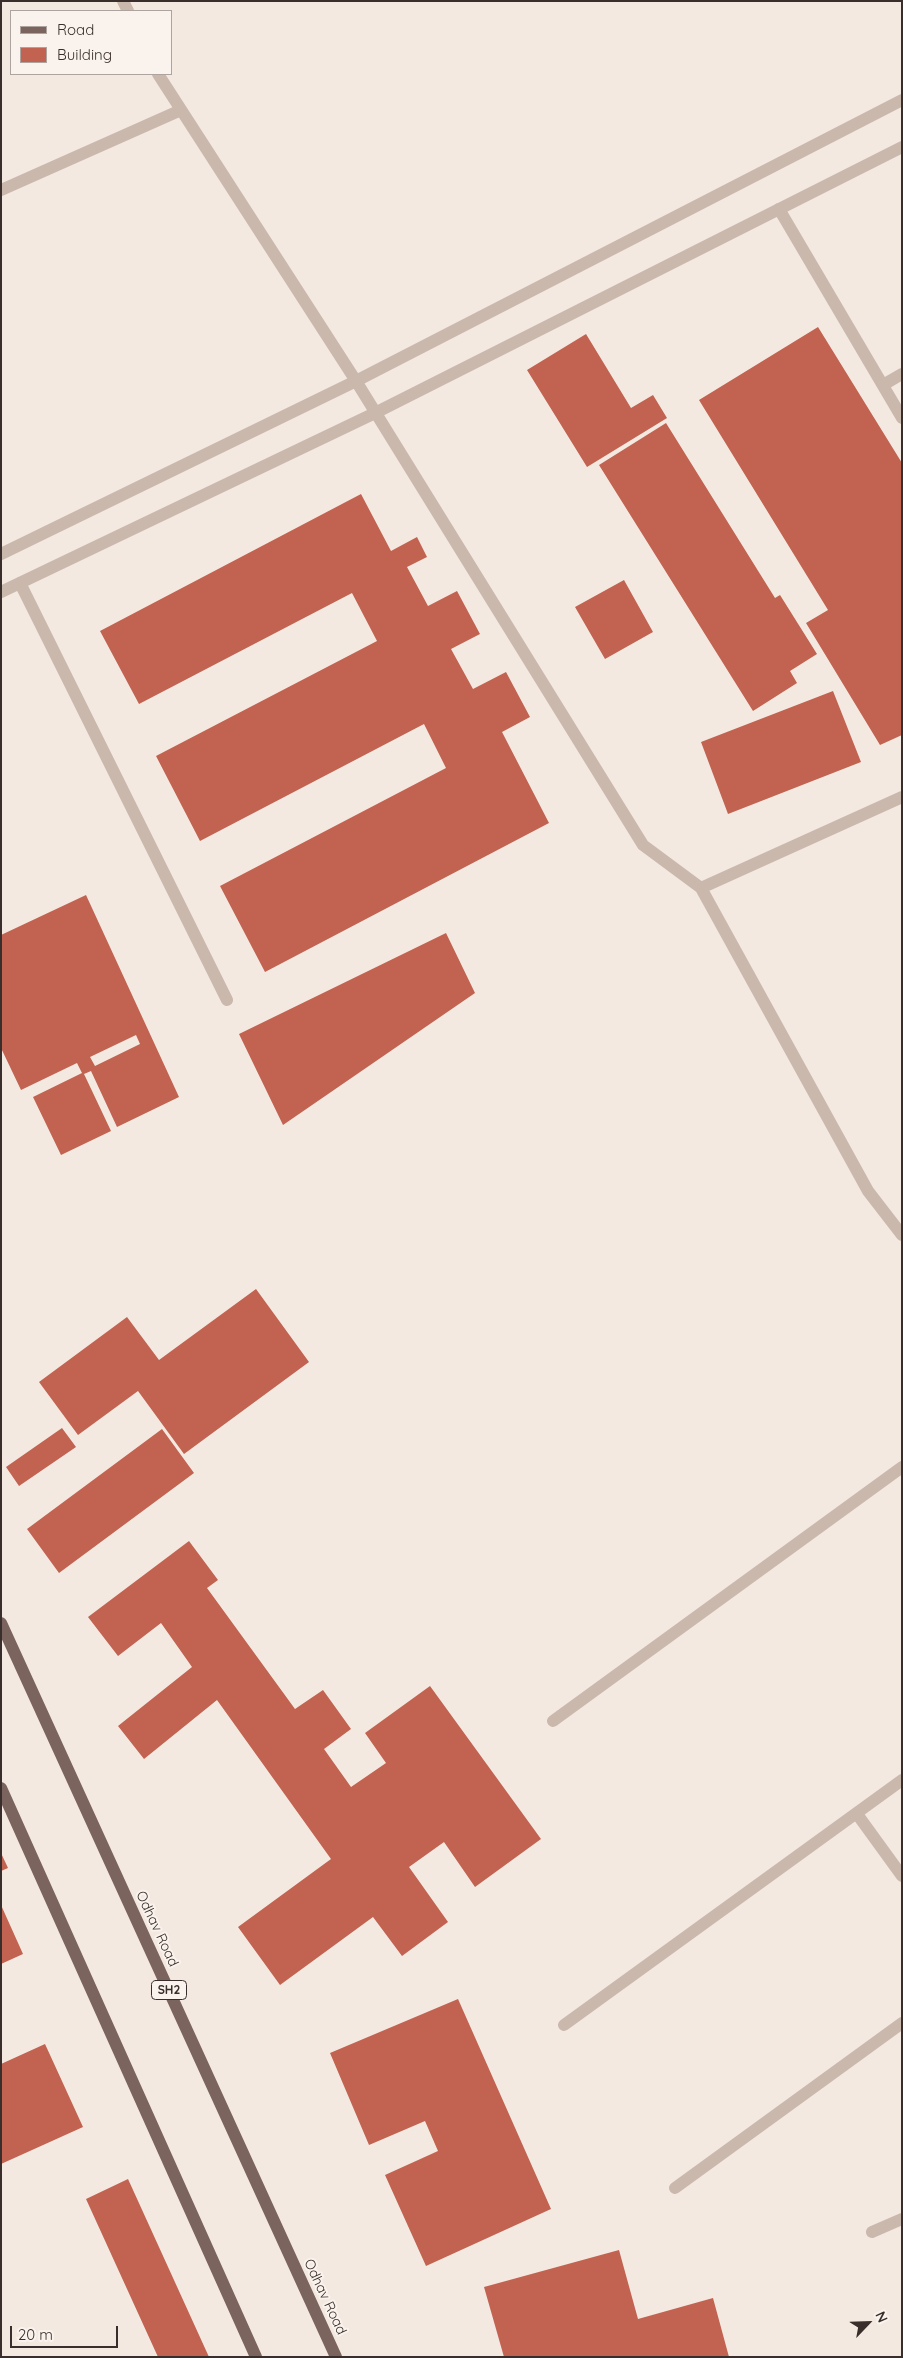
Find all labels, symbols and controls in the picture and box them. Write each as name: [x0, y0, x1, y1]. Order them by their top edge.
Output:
legend: [10, 10, 172, 75]
text: Road: [57, 20, 94, 39]
text: Building: [57, 45, 112, 64]
street label: Odhav Road: [132, 1888, 182, 1970]
road number: SH2: [152, 1980, 186, 2000]
street label: Odhav Road: [300, 2256, 350, 2338]
north arrow: [843, 2298, 893, 2348]
text: N: [871, 2309, 892, 2325]
scale bar: [12, 2316, 120, 2348]
text: 20 m: [18, 2325, 53, 2344]

